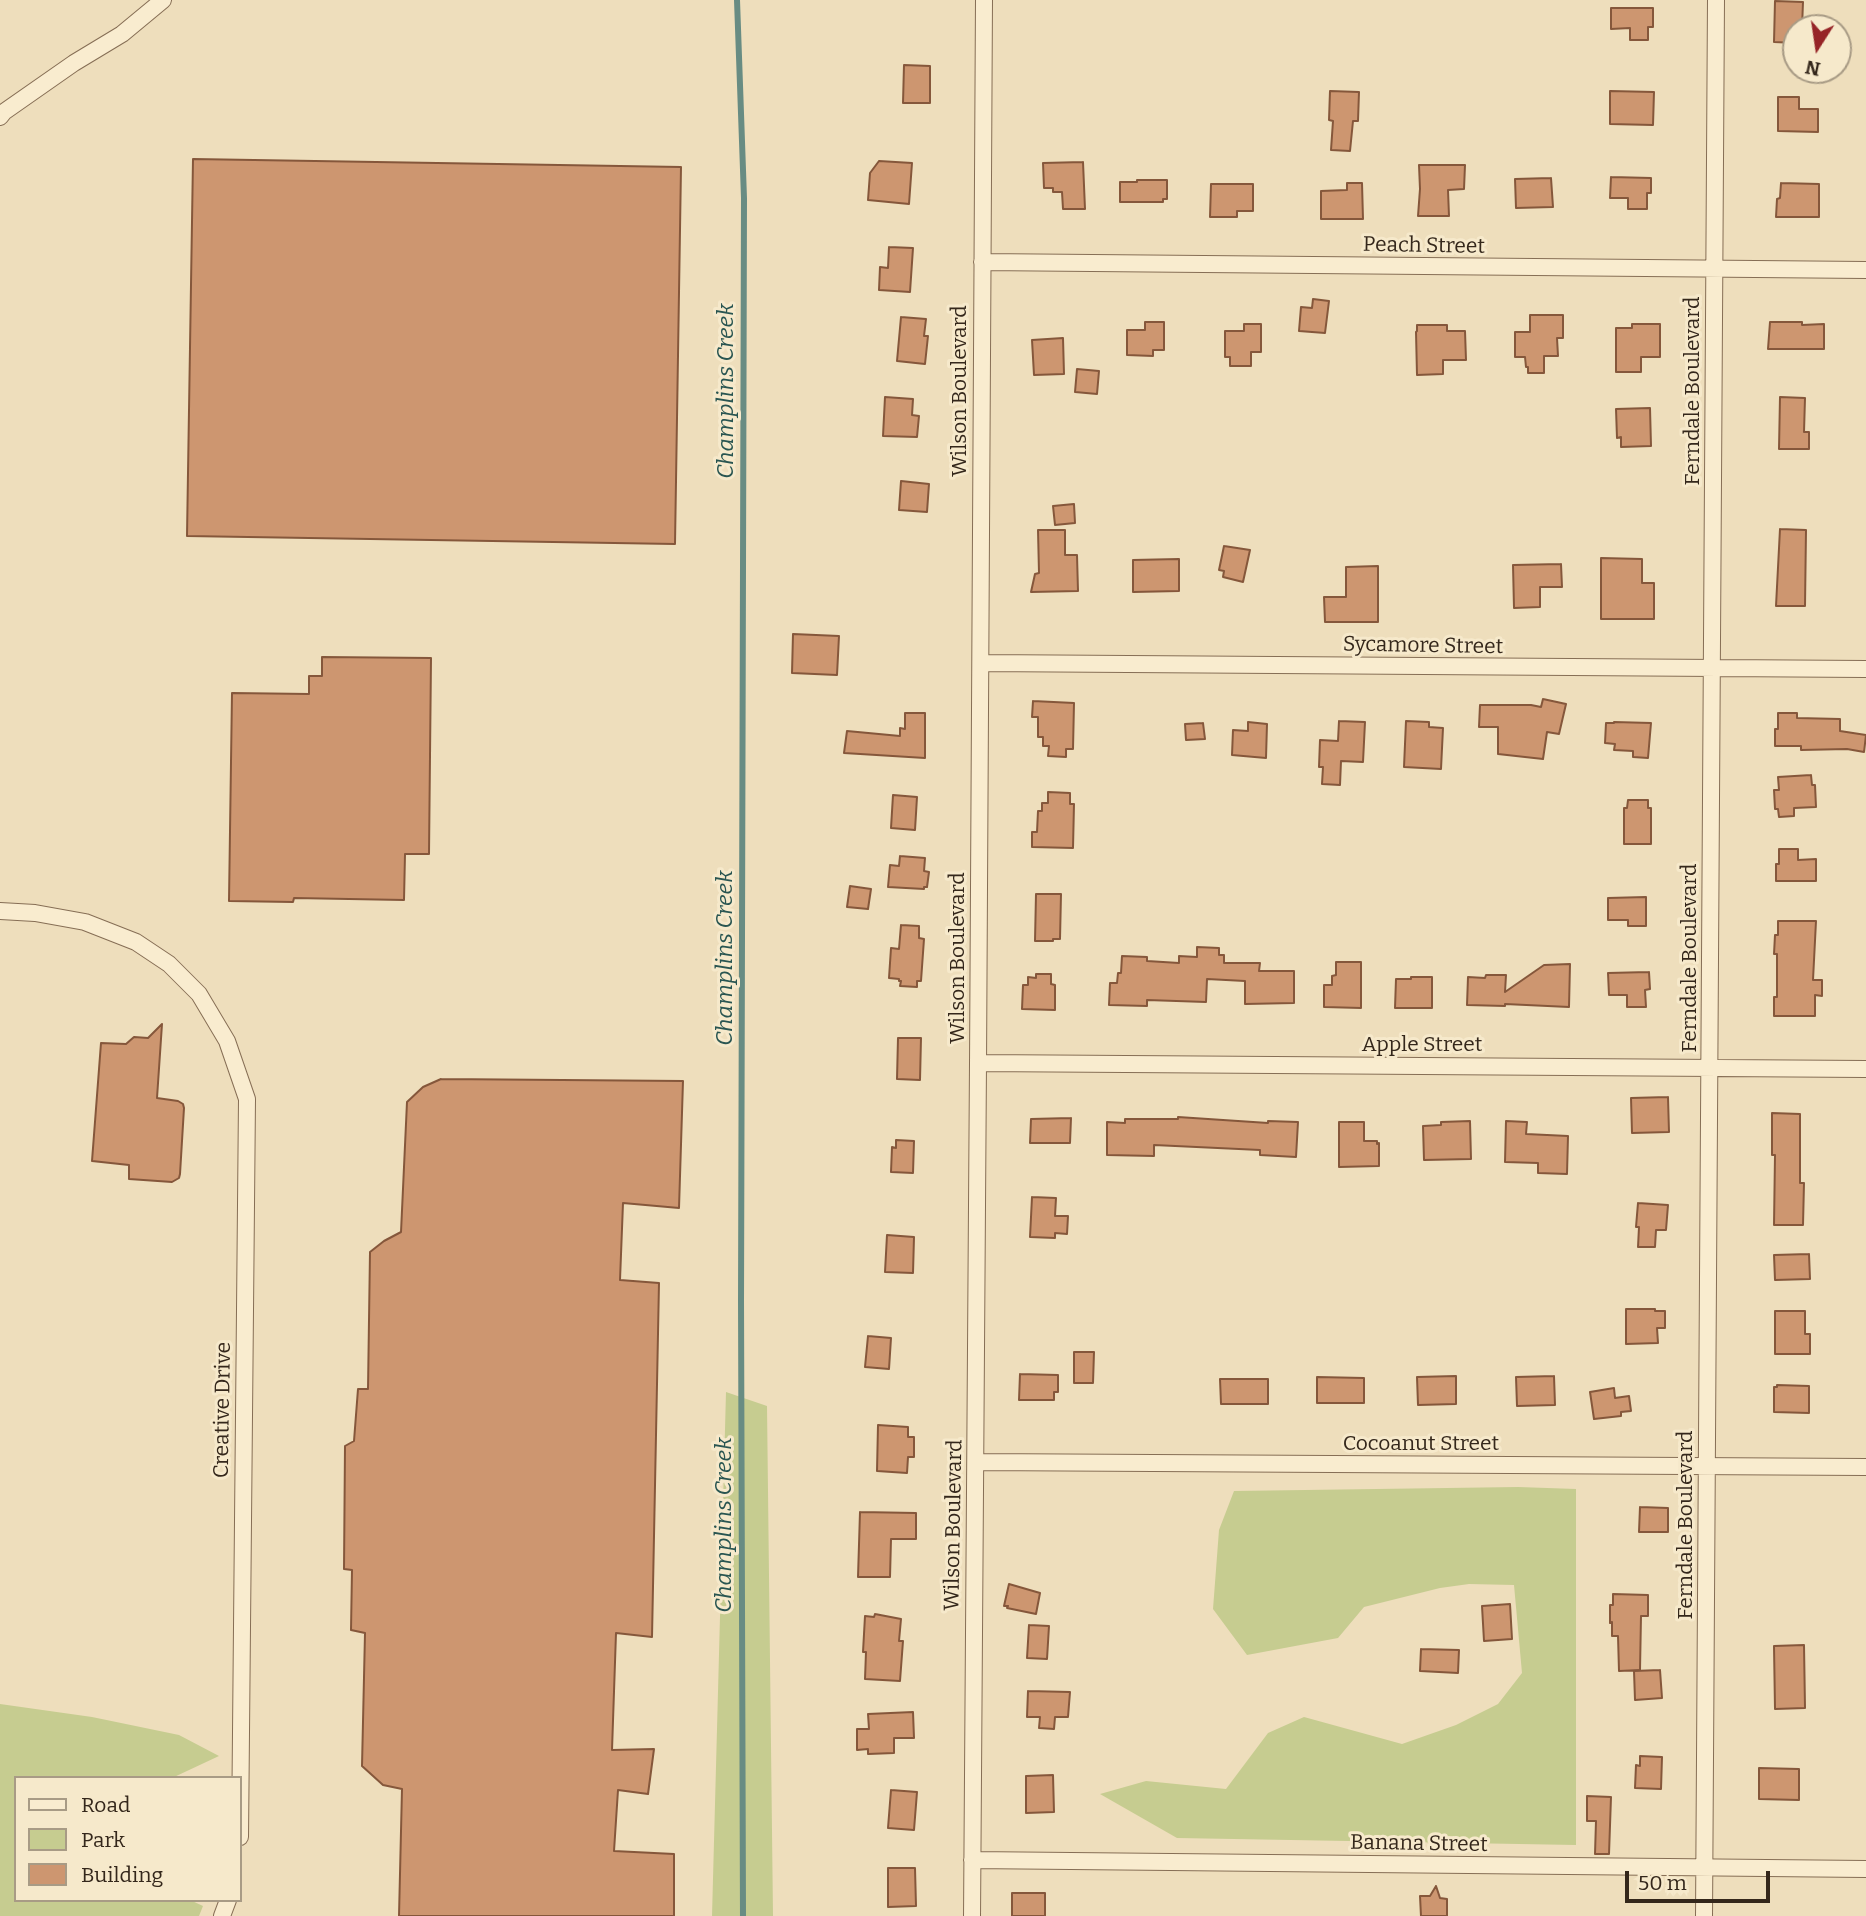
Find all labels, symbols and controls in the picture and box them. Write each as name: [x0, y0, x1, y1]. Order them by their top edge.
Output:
north arrow: [1782, 14, 1852, 84]
text: N: [1803, 55, 1823, 81]
street label: Peach Street: [1363, 232, 1485, 260]
street label: Ferndale Boulevard: [1680, 297, 1706, 485]
water label: Champlins Creek: [713, 303, 741, 479]
street label: Wilson Boulevard: [947, 305, 973, 477]
street label: Sycamore Street: [1343, 632, 1503, 660]
street label: Ferndale Boulevard: [1677, 864, 1703, 1052]
water label: Champlins Creek: [712, 870, 740, 1046]
street label: Wilson Boulevard: [945, 872, 971, 1044]
street label: Apple Street: [1362, 1032, 1482, 1058]
street label: Creative Drive: [209, 1342, 237, 1478]
street label: Cocoanut Street: [1343, 1431, 1499, 1457]
street label: Ferndale Boulevard: [1673, 1431, 1699, 1619]
water label: Champlins Creek: [711, 1437, 739, 1613]
street label: Wilson Boulevard: [940, 1439, 968, 1611]
legend: [14, 1776, 242, 1902]
text: Road: [81, 1792, 130, 1818]
text: Park: [81, 1827, 125, 1853]
street label: Banana Street: [1350, 1830, 1488, 1858]
scale bar: [1628, 1856, 1773, 1900]
text: Building: [81, 1862, 163, 1888]
text: 50 m: [1638, 1870, 1687, 1896]

